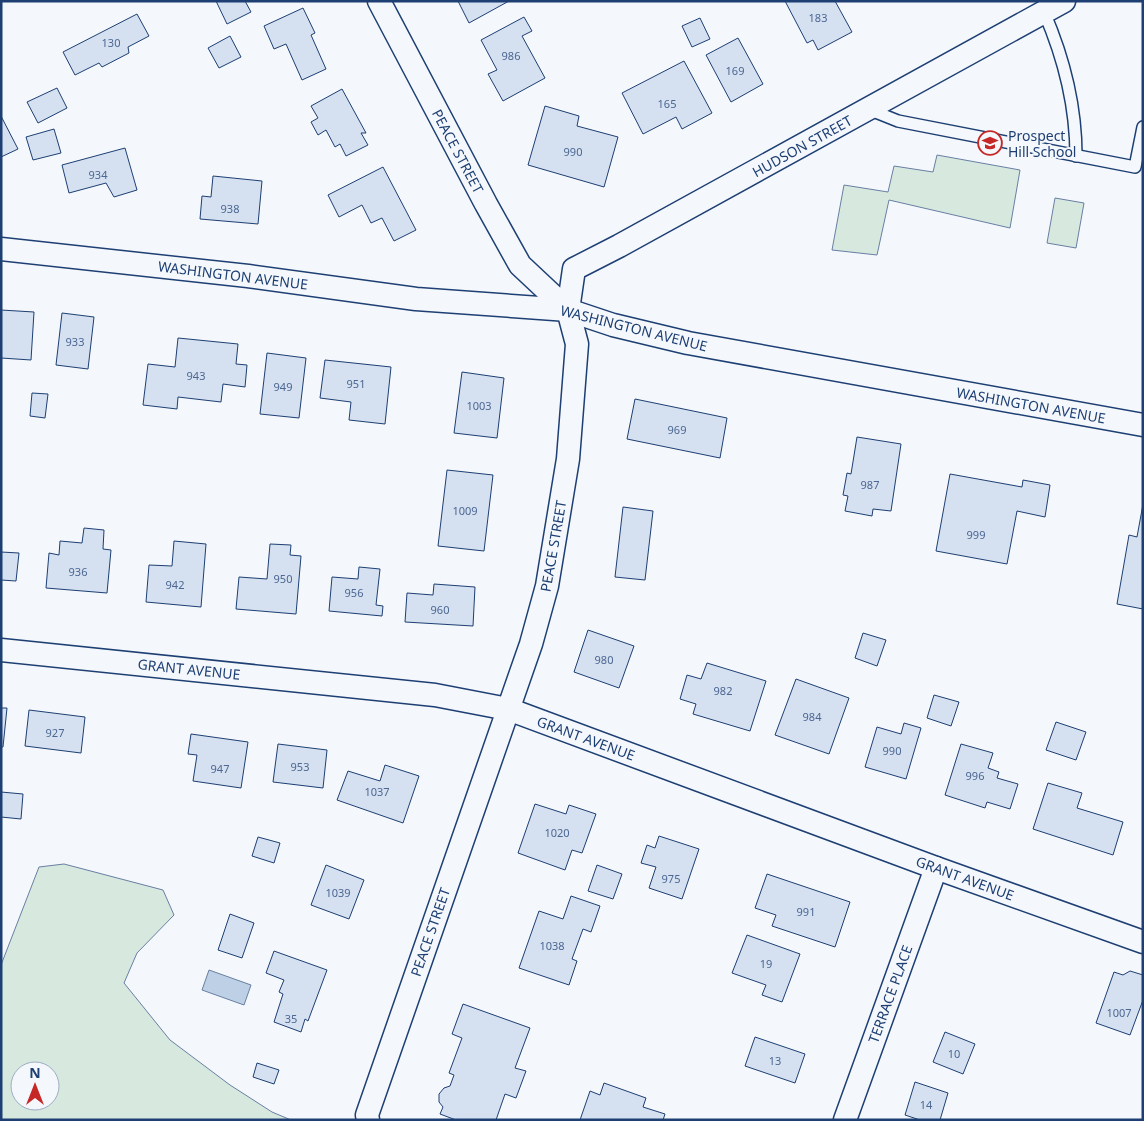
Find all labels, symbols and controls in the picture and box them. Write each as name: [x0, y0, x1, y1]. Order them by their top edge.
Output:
house number: 183: [809, 10, 827, 25]
house number: 130: [102, 35, 120, 50]
house number: 986: [502, 48, 520, 63]
house number: 169: [726, 63, 744, 78]
house number: 165: [658, 96, 676, 111]
street label: PEACE STREET: [428, 106, 488, 197]
street label: HUDSON STREET: [749, 111, 855, 181]
place label: Prospect Hill School: [1008, 126, 1076, 161]
school or university icon: Prospect Hill School: [977, 130, 1003, 156]
house number: 990: [564, 144, 582, 159]
house number: 934: [89, 167, 108, 182]
house number: 938: [221, 201, 239, 216]
street label: WASHINGTON AVENUE: [157, 256, 309, 294]
street label: WASHINGTON AVENUE: [558, 301, 710, 355]
house number: 933: [66, 334, 84, 349]
house number: 943: [187, 368, 205, 383]
house number: 951: [347, 376, 365, 391]
house number: 949: [274, 379, 292, 394]
street label: WASHINGTON AVENUE: [955, 383, 1107, 427]
house number: 1003: [466, 398, 492, 413]
house number: 969: [668, 422, 686, 437]
house number: 987: [861, 477, 879, 492]
street label: PEACE STREET: [536, 498, 570, 593]
house number: 1009: [452, 503, 478, 518]
house number: 999: [967, 527, 985, 542]
house number: 936: [69, 564, 87, 579]
house number: 950: [274, 571, 292, 586]
house number: 942: [166, 577, 184, 592]
house number: 956: [345, 585, 363, 600]
house number: 960: [431, 602, 449, 617]
house number: 980: [595, 652, 613, 667]
street label: GRANT AVENUE: [137, 654, 241, 684]
house number: 982: [714, 683, 732, 698]
house number: 984: [803, 709, 822, 724]
street label: GRANT AVENUE: [534, 711, 638, 765]
house number: 927: [46, 725, 64, 740]
house number: 990: [883, 743, 901, 758]
house number: 953: [291, 759, 309, 774]
house number: 947: [211, 761, 229, 776]
house number: 996: [966, 768, 984, 783]
house number: 1037: [364, 784, 390, 799]
house number: 1020: [544, 825, 570, 840]
street label: GRANT AVENUE: [913, 851, 1017, 905]
house number: 975: [662, 871, 680, 886]
house number: 1039: [325, 885, 351, 900]
street label: PEACE STREET: [406, 885, 454, 979]
house number: 991: [797, 904, 815, 919]
house number: 1038: [539, 938, 565, 953]
street label: TERRACE PLACE: [863, 942, 917, 1046]
house number: 19: [760, 956, 772, 971]
house number: 1007: [1106, 1005, 1132, 1020]
house number: 35: [285, 1011, 297, 1026]
house number: 10: [948, 1046, 960, 1061]
house number: 13: [769, 1053, 781, 1068]
north arrow: [10, 1061, 60, 1111]
text: N: [29, 1063, 41, 1082]
house number: 14: [920, 1097, 933, 1112]

